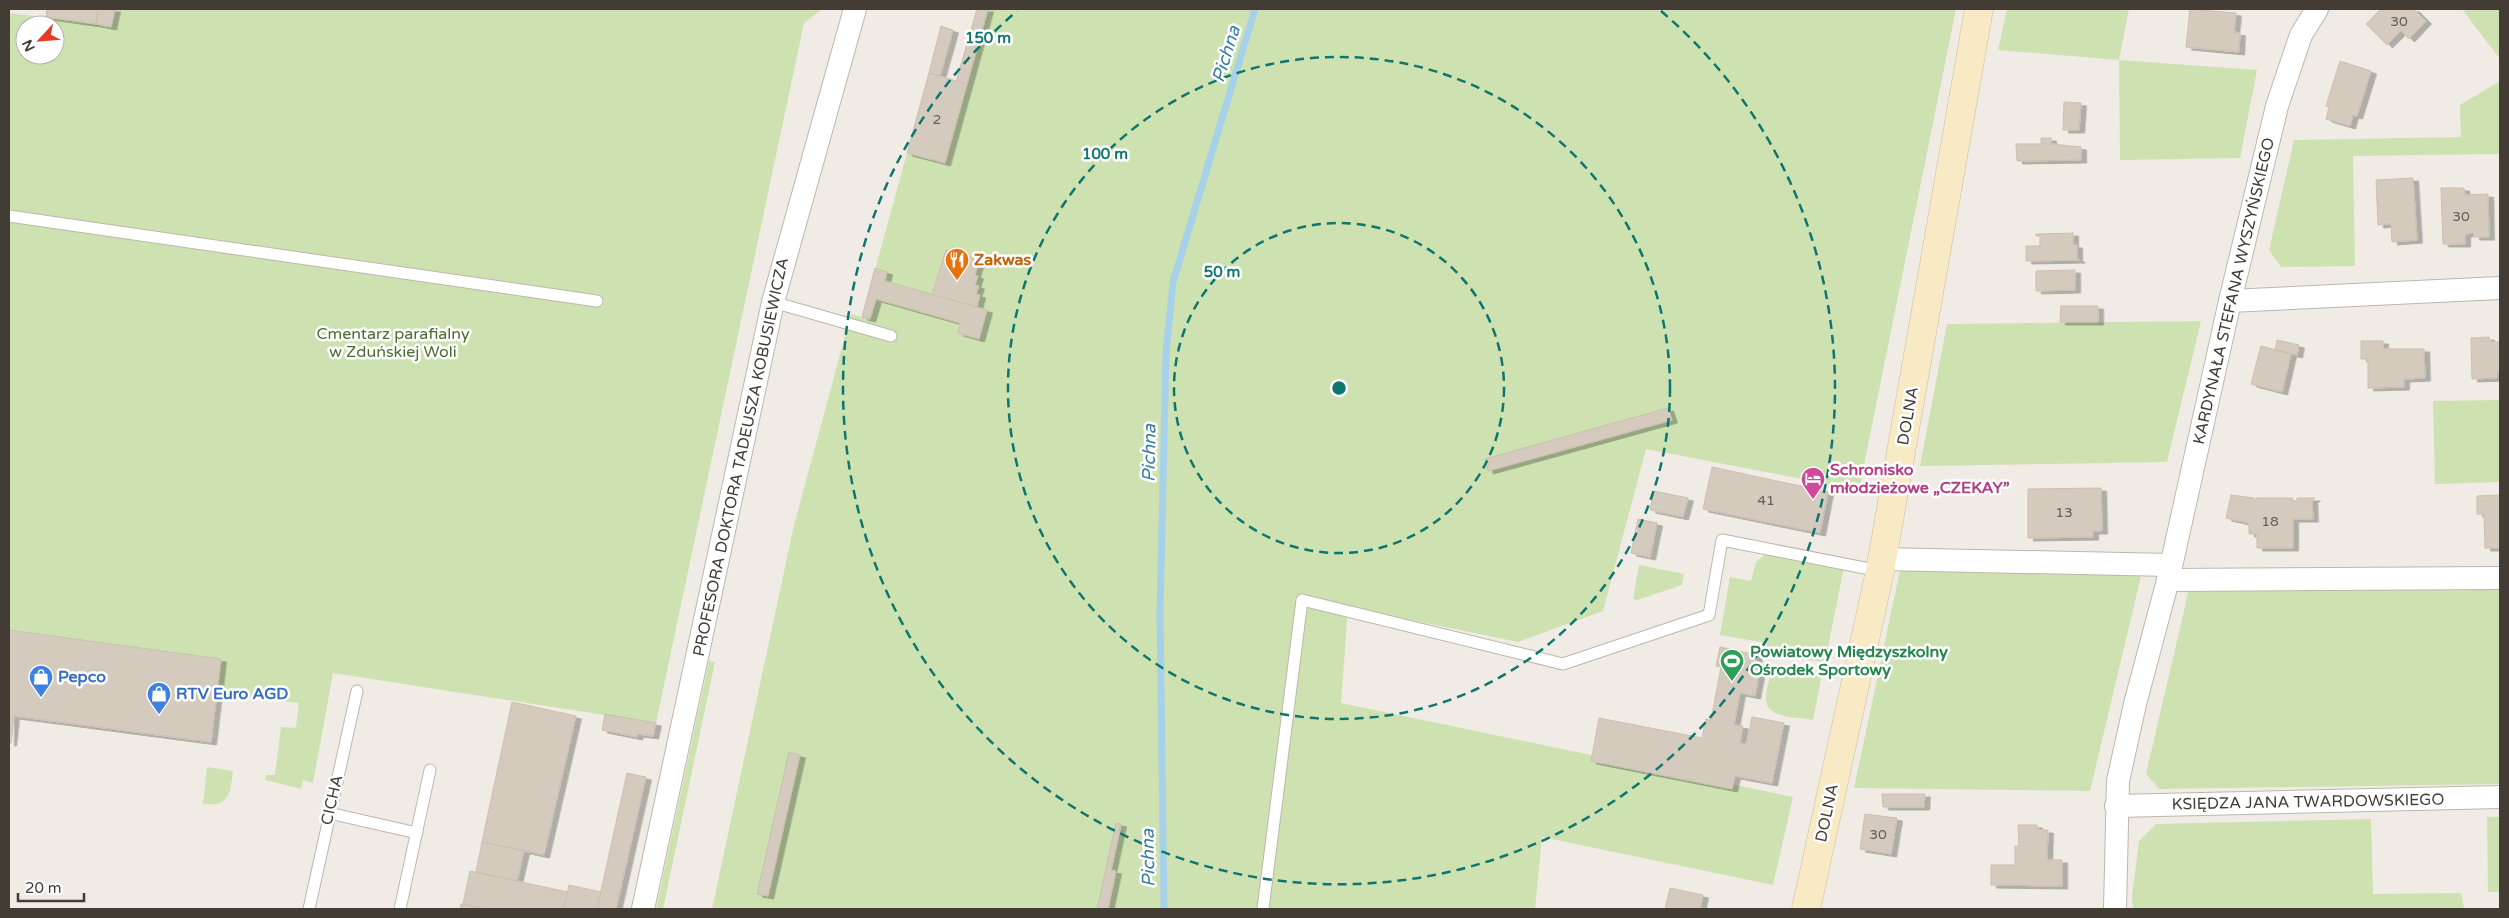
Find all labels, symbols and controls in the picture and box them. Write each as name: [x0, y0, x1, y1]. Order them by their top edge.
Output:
house number: 30: [2390, 13, 2408, 30]
north arrow: [15, 15, 65, 65]
water label: Pichna: [1207, 22, 1245, 85]
text: 150 m: [965, 29, 1011, 47]
text: N: [19, 37, 39, 54]
house number: 2: [933, 111, 941, 128]
street label: KARDYNAŁA STEFANA WYSZYŃSKIEGO: [2189, 136, 2279, 446]
text: 100 m: [1082, 145, 1128, 163]
house number: 30: [2452, 208, 2470, 225]
restaurant icon: Zakwas: [944, 247, 970, 281]
place label: Zakwas: [974, 250, 1031, 270]
street label: PROFESORA DOKTORA TADEUSZA KOBUSIEWICZA: [689, 256, 793, 658]
text: 50 m: [1204, 263, 1240, 281]
park label: Cmentarz parafialny w Zduńskiej Woli: [316, 324, 470, 362]
centre of rings: [1330, 379, 1348, 397]
street label: DOLNA: [1893, 385, 1923, 447]
water label: Pichna: [1137, 423, 1161, 482]
place label: Schronisko młodzieżowe „CZEKAY”: [1830, 460, 2010, 498]
hotel icon: Schronisko młodzieżowe „CZEKAY”: [1800, 466, 1826, 500]
house number: 41: [1757, 492, 1775, 509]
house number: 13: [2055, 504, 2073, 521]
house number: 18: [2261, 513, 2279, 530]
place label: Powiatowy Międzyszkolny Ośrodek Sportowy: [1750, 642, 1948, 680]
sports icon: Powiatowy Międzyszkolny Ośrodek Sportowy: [1719, 648, 1745, 682]
shop icon: Pepco: [28, 664, 54, 698]
place label: Pepco: [58, 667, 106, 687]
shop icon: RTV Euro AGD: [146, 681, 172, 715]
place label: RTV Euro AGD: [176, 684, 288, 704]
street label: CICHA: [317, 773, 347, 827]
street label: DOLNA: [1811, 782, 1843, 844]
street label: KSIĘDZA JANA TWARDOWSKIEGO: [2171, 790, 2445, 814]
house number: 30: [1869, 826, 1887, 843]
water label: Pichna: [1136, 828, 1160, 887]
scale bar: [18, 870, 84, 902]
text: 20 m: [25, 879, 62, 897]

